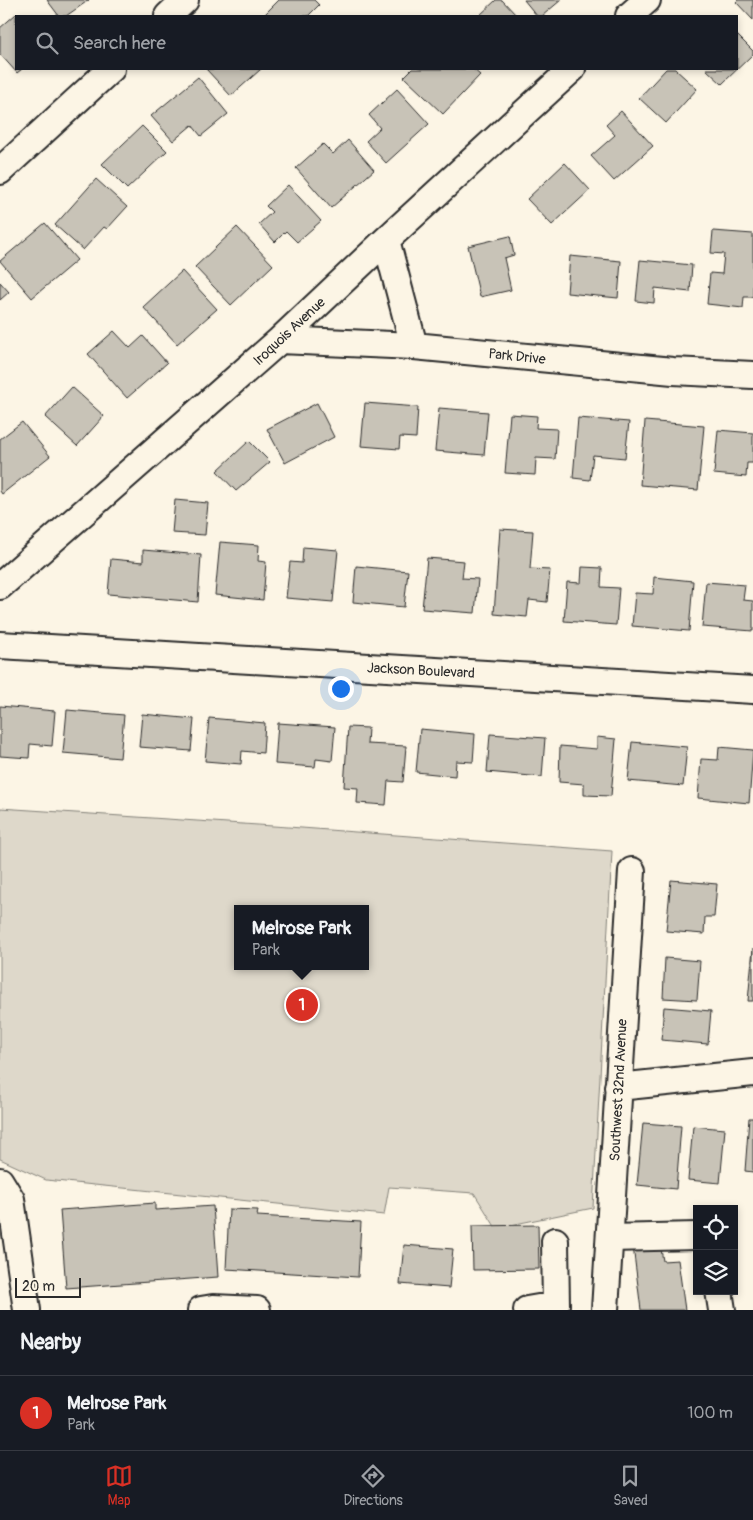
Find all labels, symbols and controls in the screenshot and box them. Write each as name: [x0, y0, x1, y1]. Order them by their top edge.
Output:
search box: [15, 15, 738, 70]
icon: search: [33, 29, 61, 57]
text: Search here: [73, 31, 166, 55]
street label: Iroquois Avenue: [250, 294, 329, 369]
street label: Park Drive: [487, 345, 546, 368]
street label: Jackson Boulevard: [367, 659, 475, 682]
your location: [328, 676, 354, 702]
popup: [234, 905, 369, 970]
text: Melrose Park: [252, 916, 351, 940]
text: Park: [252, 940, 280, 960]
pin: 1: [286, 986, 318, 1024]
street label: Southwest 32nd Avenue: [606, 1018, 631, 1162]
map controls: [693, 1205, 738, 1295]
button: locate: [693, 1205, 738, 1250]
button: layers: [693, 1250, 738, 1295]
scale bar: [15, 1275, 81, 1298]
text: 20 m: [22, 1278, 55, 1295]
text: Nearby: [20, 1329, 81, 1356]
text: Melrose Park: [67, 1391, 166, 1415]
text: 1: [33, 1403, 39, 1423]
text: 100 m: [687, 1403, 733, 1423]
text: Park: [67, 1415, 95, 1435]
tab: Map: [105, 1462, 133, 1509]
tab: Directions: [343, 1462, 403, 1509]
tab: Saved: [613, 1462, 648, 1509]

